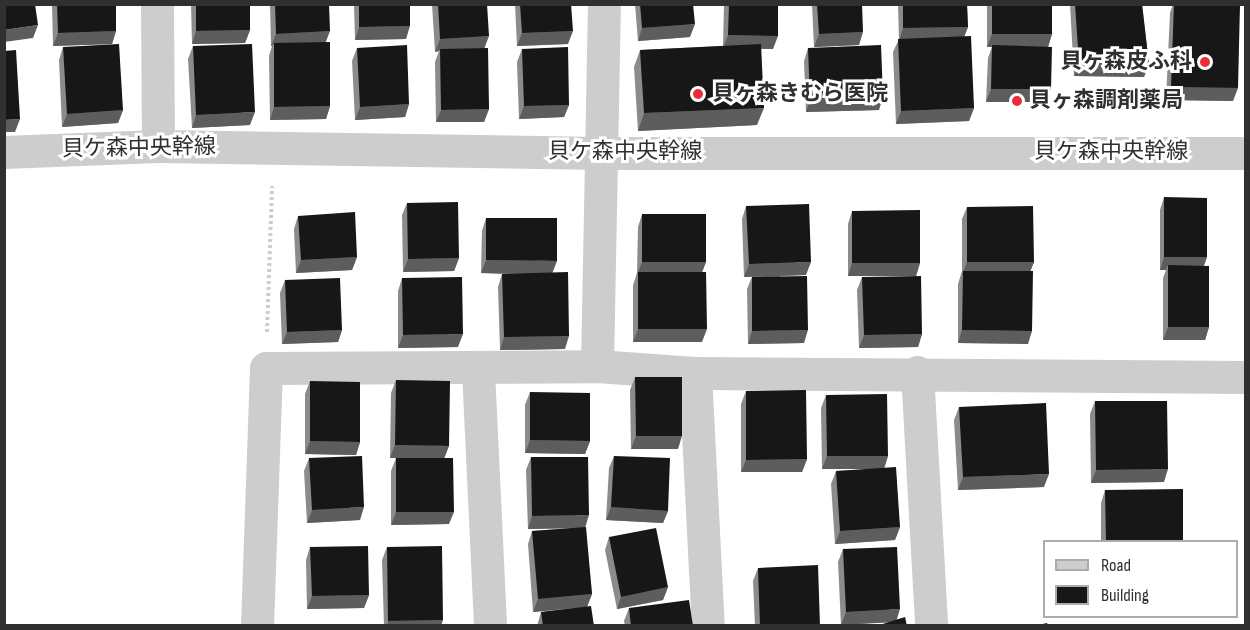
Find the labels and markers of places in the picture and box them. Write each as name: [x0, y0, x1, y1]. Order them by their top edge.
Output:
place label: 貝ヶ森皮ふ科: [1060, 49, 1192, 75]
marker: 貝ヶ森皮ふ科: [1196, 53, 1214, 71]
place label: 貝ヶ森きむら医院: [712, 81, 888, 107]
marker: 貝ヶ森きむら医院: [689, 85, 707, 103]
place label: 貝ヶ森調剤薬局: [1029, 88, 1183, 114]
marker: 貝ヶ森調剤薬局: [1010, 94, 1024, 108]

